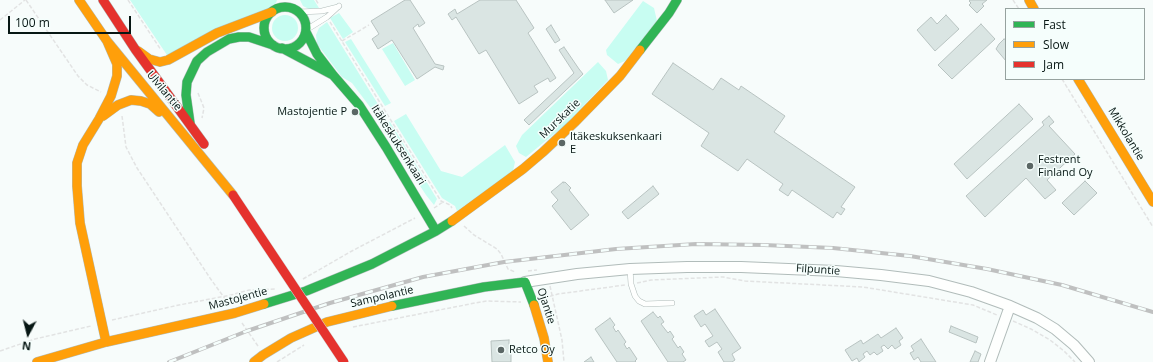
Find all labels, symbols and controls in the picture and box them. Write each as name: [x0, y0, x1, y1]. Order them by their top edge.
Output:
scale bar: [10, 8, 133, 34]
legend: [1005, 8, 1145, 80]
text: 100 m: [15, 14, 50, 31]
text: Fast: [1043, 16, 1066, 33]
text: Slow: [1043, 36, 1069, 53]
text: Jam: [1043, 56, 1064, 73]
street label: Ulvilantie: [144, 69, 184, 113]
street label: Murskatie: [537, 96, 583, 142]
street label: Itäkeskuksenkaari: [368, 102, 428, 188]
place label: Mastojentie P: [277, 105, 347, 119]
street label: Mikkolantie: [1105, 105, 1147, 163]
marker: Mastojentie P: [350, 107, 360, 117]
place label: Itäkeskuksenkaari E: [570, 130, 662, 156]
marker: Itäkeskuksenkaari E: [557, 138, 567, 148]
place label: Festrent Finland Oy: [1038, 153, 1092, 179]
marker: Festrent Finland Oy: [1025, 161, 1035, 171]
street label: Filpuntie: [795, 262, 841, 278]
street label: Sampolantie: [349, 283, 415, 311]
street label: Mastojentie: [207, 285, 269, 313]
street label: Ojantie: [534, 286, 558, 326]
north arrow: [8, 314, 48, 354]
text: N: [21, 338, 32, 354]
place label: Retco Oy: [509, 343, 555, 357]
marker: Retco Oy: [496, 345, 506, 355]

